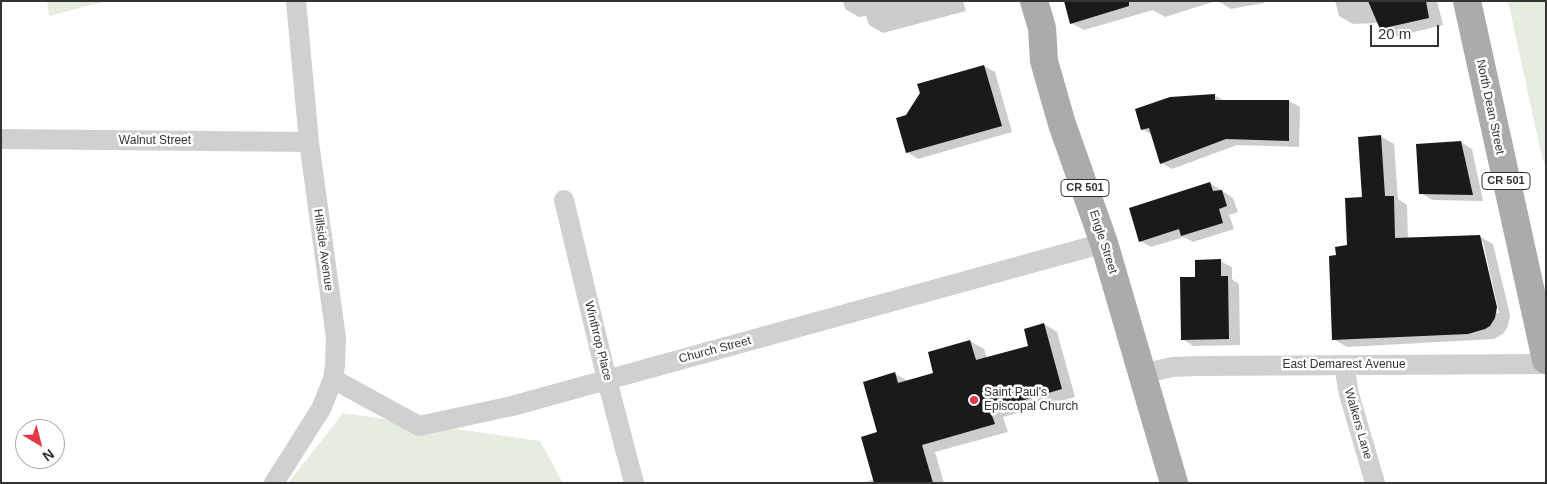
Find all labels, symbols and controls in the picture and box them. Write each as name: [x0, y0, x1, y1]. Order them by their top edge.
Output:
scale bar: [1372, 15, 1441, 47]
text: 20 m: [1378, 25, 1411, 42]
street label: North Dean Street: [1473, 58, 1507, 156]
street label: Walnut Street: [119, 134, 191, 148]
road number: CR 501: [1482, 172, 1530, 190]
road number: CR 501: [1061, 180, 1109, 197]
street label: Hillside Avenue: [310, 208, 336, 292]
street label: Engle Street: [1086, 208, 1120, 276]
street label: Winthrop Place: [581, 300, 615, 382]
street label: Church Street: [677, 333, 753, 367]
street label: East Demarest Avenue: [1282, 358, 1406, 372]
place label: Saint Paul's Episcopal Church: [984, 386, 1078, 414]
street label: Walkers Lane: [1341, 387, 1375, 461]
marker: Saint Paul's Episcopal Church: [968, 394, 980, 406]
north arrow: [15, 419, 65, 469]
text: N: [40, 446, 57, 465]

